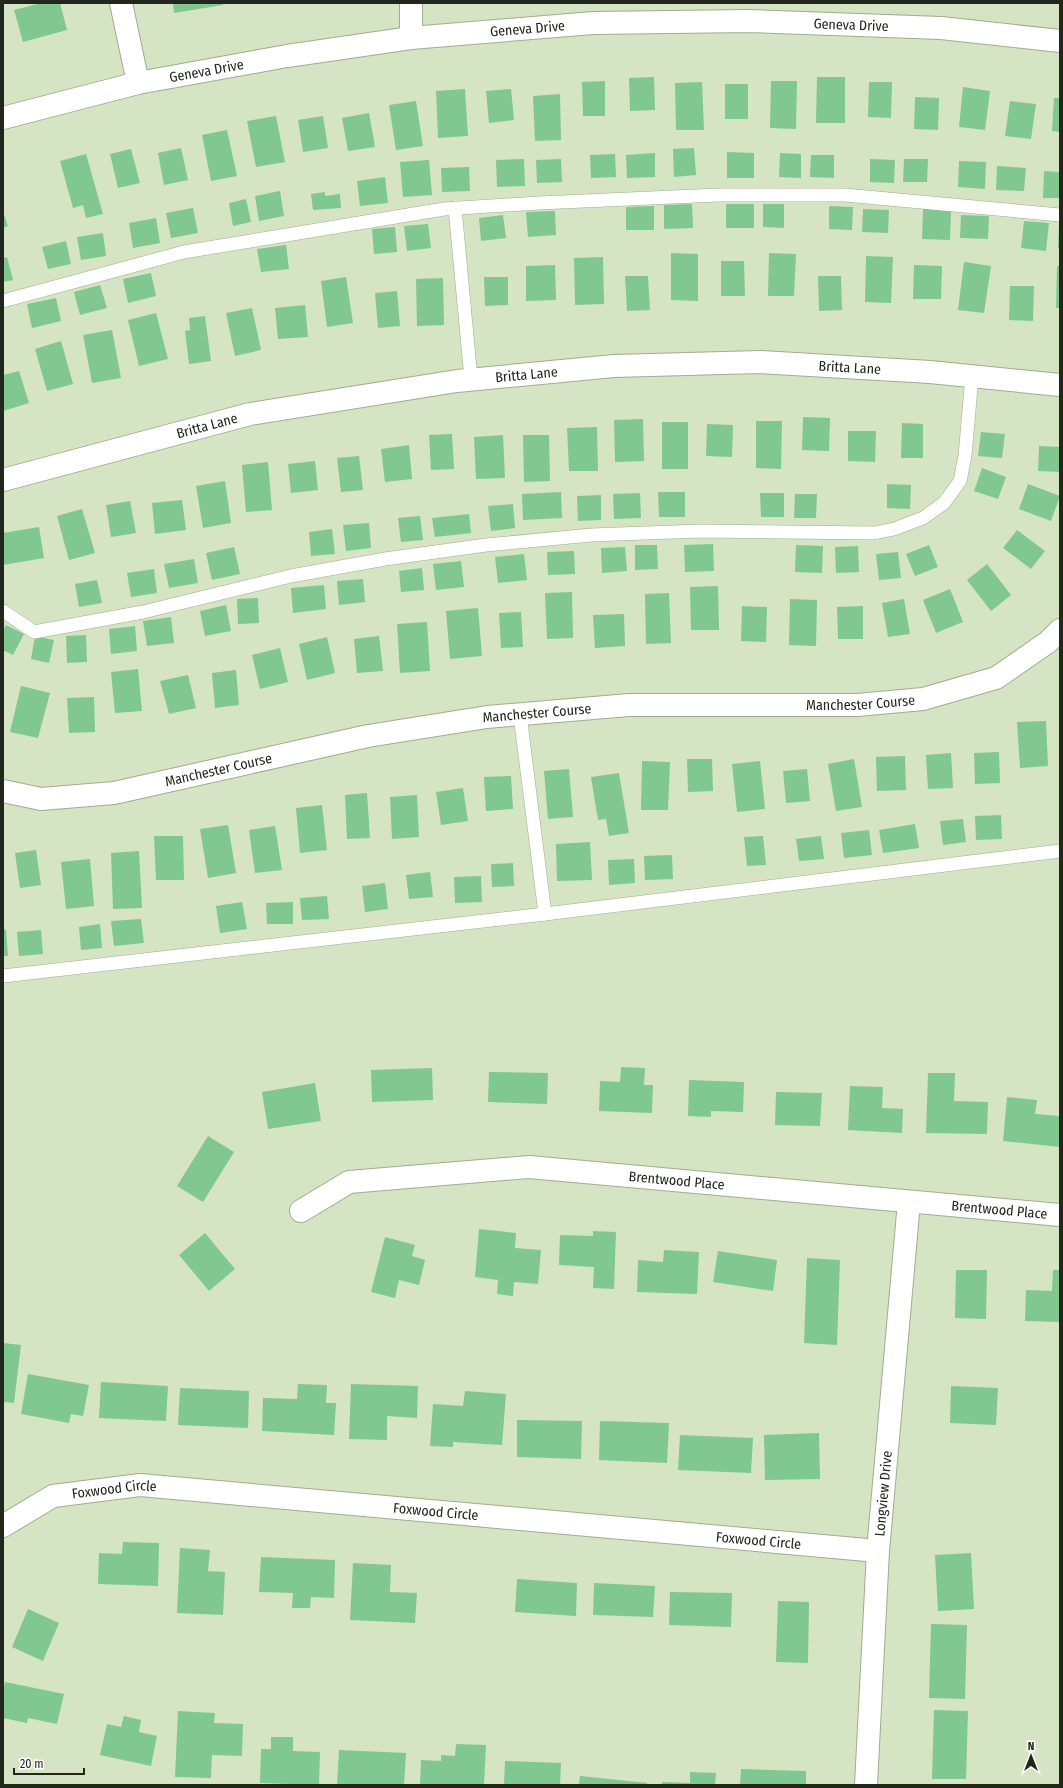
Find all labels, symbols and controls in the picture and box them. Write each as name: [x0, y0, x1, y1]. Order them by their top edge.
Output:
street label: Geneva Drive: [813, 15, 889, 35]
street label: Geneva Drive: [489, 17, 566, 40]
street label: Geneva Drive: [168, 56, 245, 86]
street label: Britta Lane: [818, 357, 882, 378]
street label: Britta Lane: [494, 363, 558, 386]
street label: Britta Lane: [174, 409, 239, 442]
street label: Manchester Course: [806, 691, 916, 714]
street label: Manchester Course: [482, 700, 592, 726]
street label: Manchester Course: [163, 749, 274, 790]
street label: Brentwood Place: [628, 1168, 725, 1193]
street label: Brentwood Place: [951, 1197, 1048, 1222]
street label: Longview Drive: [871, 1450, 895, 1537]
street label: Foxwood Circle: [71, 1476, 158, 1502]
street label: Foxwood Circle: [392, 1499, 479, 1524]
street label: Foxwood Circle: [715, 1528, 802, 1553]
north arrow: [1011, 1736, 1051, 1776]
text: N: [1028, 1740, 1034, 1753]
scale bar: [14, 1750, 84, 1776]
text: 20 m: [20, 1757, 44, 1771]

